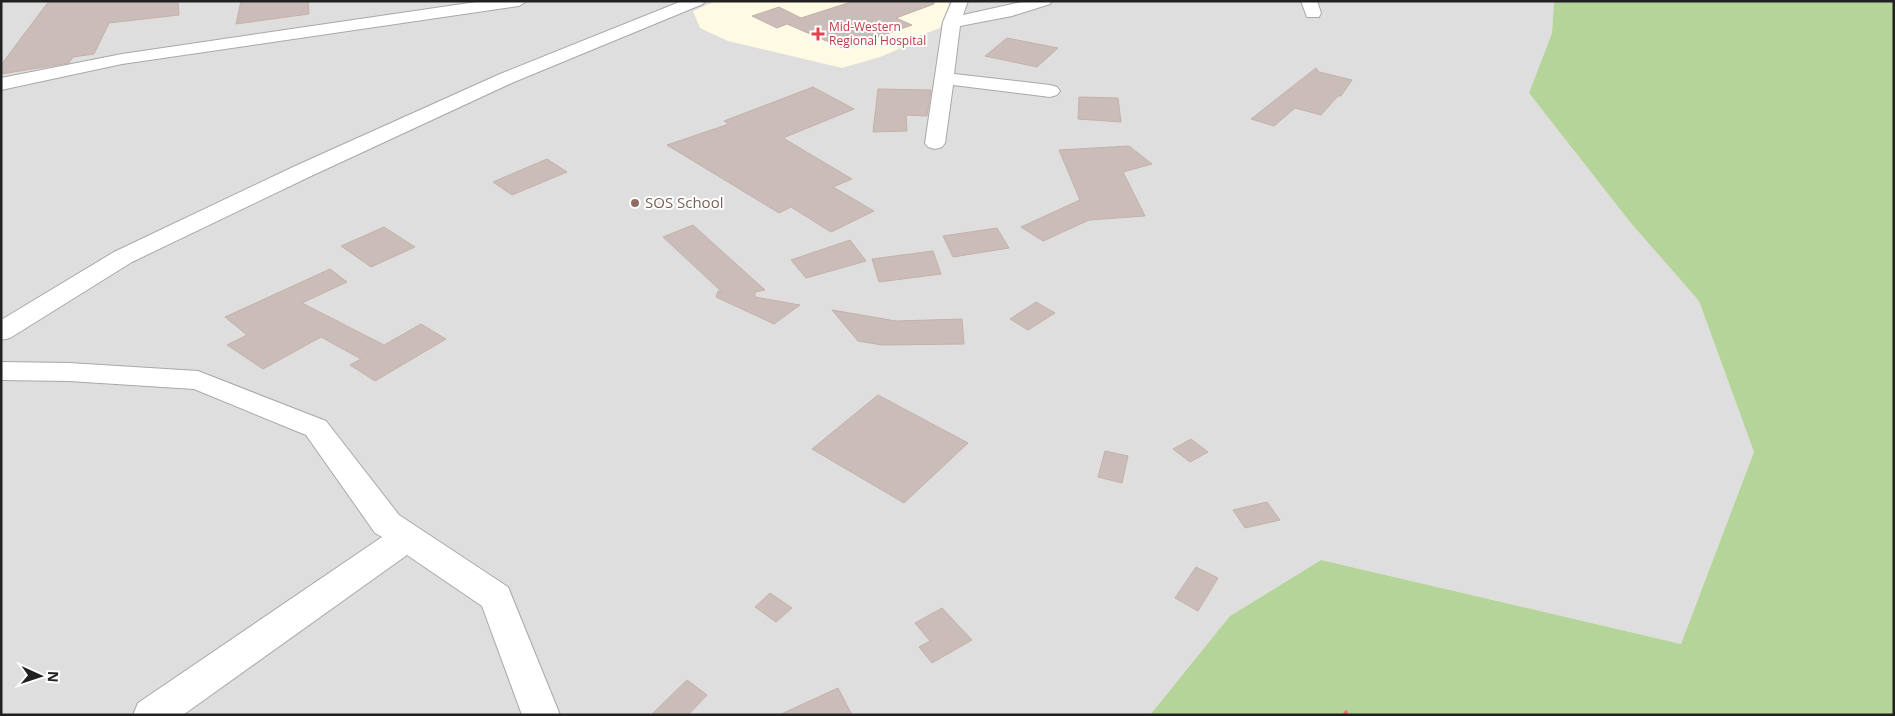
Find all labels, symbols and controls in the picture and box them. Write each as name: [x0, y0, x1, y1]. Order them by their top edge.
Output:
place label: Mid-Western Regional Hospital: [829, 18, 926, 49]
marker: Mid-Western Regional Hospital: [811, 27, 825, 41]
place label: SOS School: [645, 192, 723, 212]
marker: SOS School: [629, 197, 641, 209]
north arrow: [15, 651, 65, 701]
text: N: [44, 671, 63, 683]

